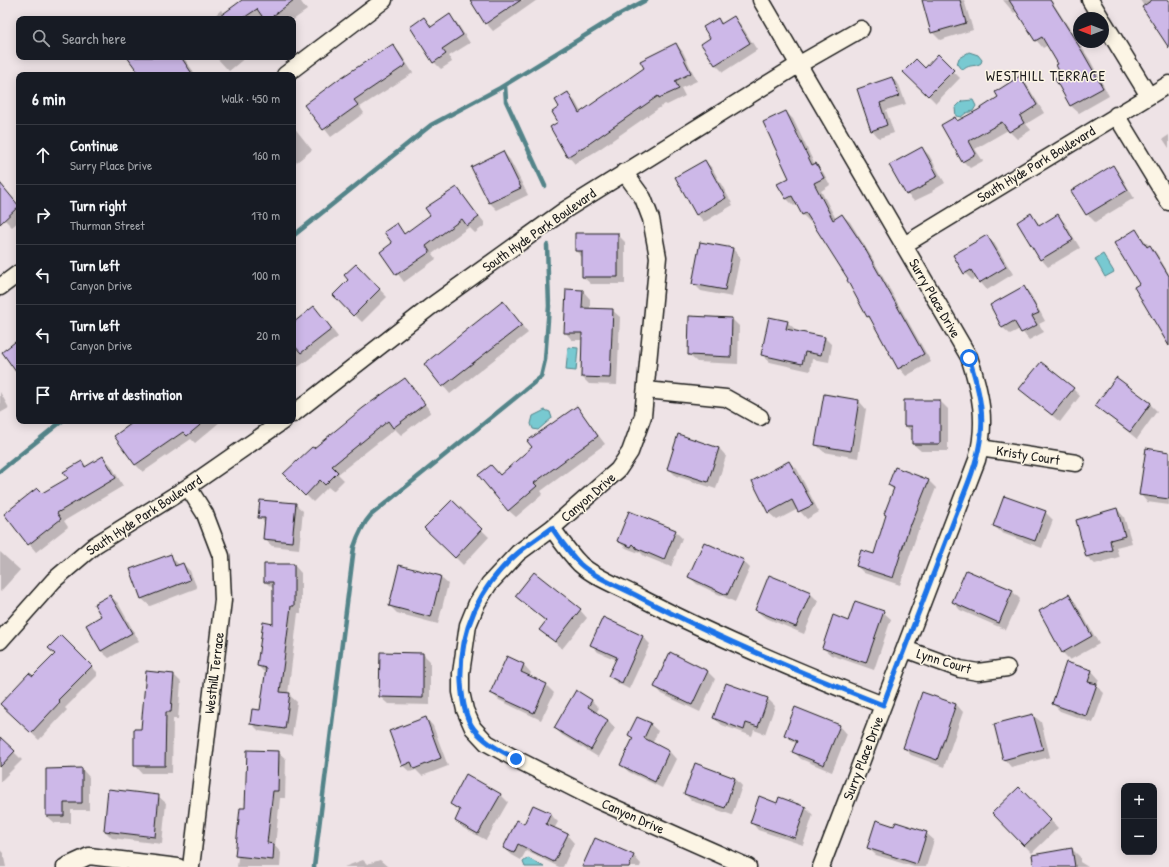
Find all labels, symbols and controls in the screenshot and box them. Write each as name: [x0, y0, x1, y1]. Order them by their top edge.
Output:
north arrow: [1073, 12, 1109, 48]
search box: [16, 16, 296, 60]
icon: search: [30, 27, 52, 49]
text: Search here: [62, 28, 126, 49]
district label: WESTHILL TERRACE: [986, 65, 1106, 86]
text: 6 min: [32, 87, 66, 110]
text: Walk · 450 m: [221, 89, 280, 107]
street label: South Hyde Park Boulevard: [973, 121, 1099, 207]
text: Continue: [70, 135, 118, 156]
icon: ahead: [32, 144, 54, 166]
text: 160 m: [252, 146, 280, 164]
text: Surry Place Drive: [70, 156, 152, 174]
street label: South Hyde Park Boulevard: [478, 183, 600, 277]
text: Turn right: [70, 195, 126, 216]
icon: right: [32, 204, 54, 226]
text: 170 m: [251, 206, 280, 224]
text: Thurman Street: [70, 216, 145, 234]
text: Turn left: [70, 255, 120, 276]
street label: Surry Place Drive: [904, 255, 966, 342]
icon: left: [32, 264, 54, 286]
text: 100 m: [252, 266, 280, 284]
text: Canyon Drive: [70, 276, 132, 294]
text: Turn left: [70, 315, 120, 336]
icon: left: [32, 324, 54, 346]
text: 20 m: [256, 326, 280, 344]
text: Canyon Drive: [70, 336, 132, 354]
route start: [960, 349, 978, 367]
icon: arrive: [32, 384, 54, 406]
text: Arrive at destination: [70, 384, 182, 405]
street label: Kristy Court: [995, 440, 1062, 470]
street label: Canyon Drive: [556, 467, 620, 527]
street label: South Hyde Park Boulevard: [82, 470, 206, 560]
street label: Westhill Terrace: [199, 631, 228, 715]
street label: Lynn Court: [914, 643, 974, 679]
street label: Surry Place Drive: [838, 713, 888, 803]
route end: [507, 750, 525, 768]
map controls: [1121, 783, 1157, 855]
button: +: [1121, 783, 1157, 819]
street label: Canyon Drive: [598, 793, 668, 839]
button: −: [1121, 819, 1157, 855]

